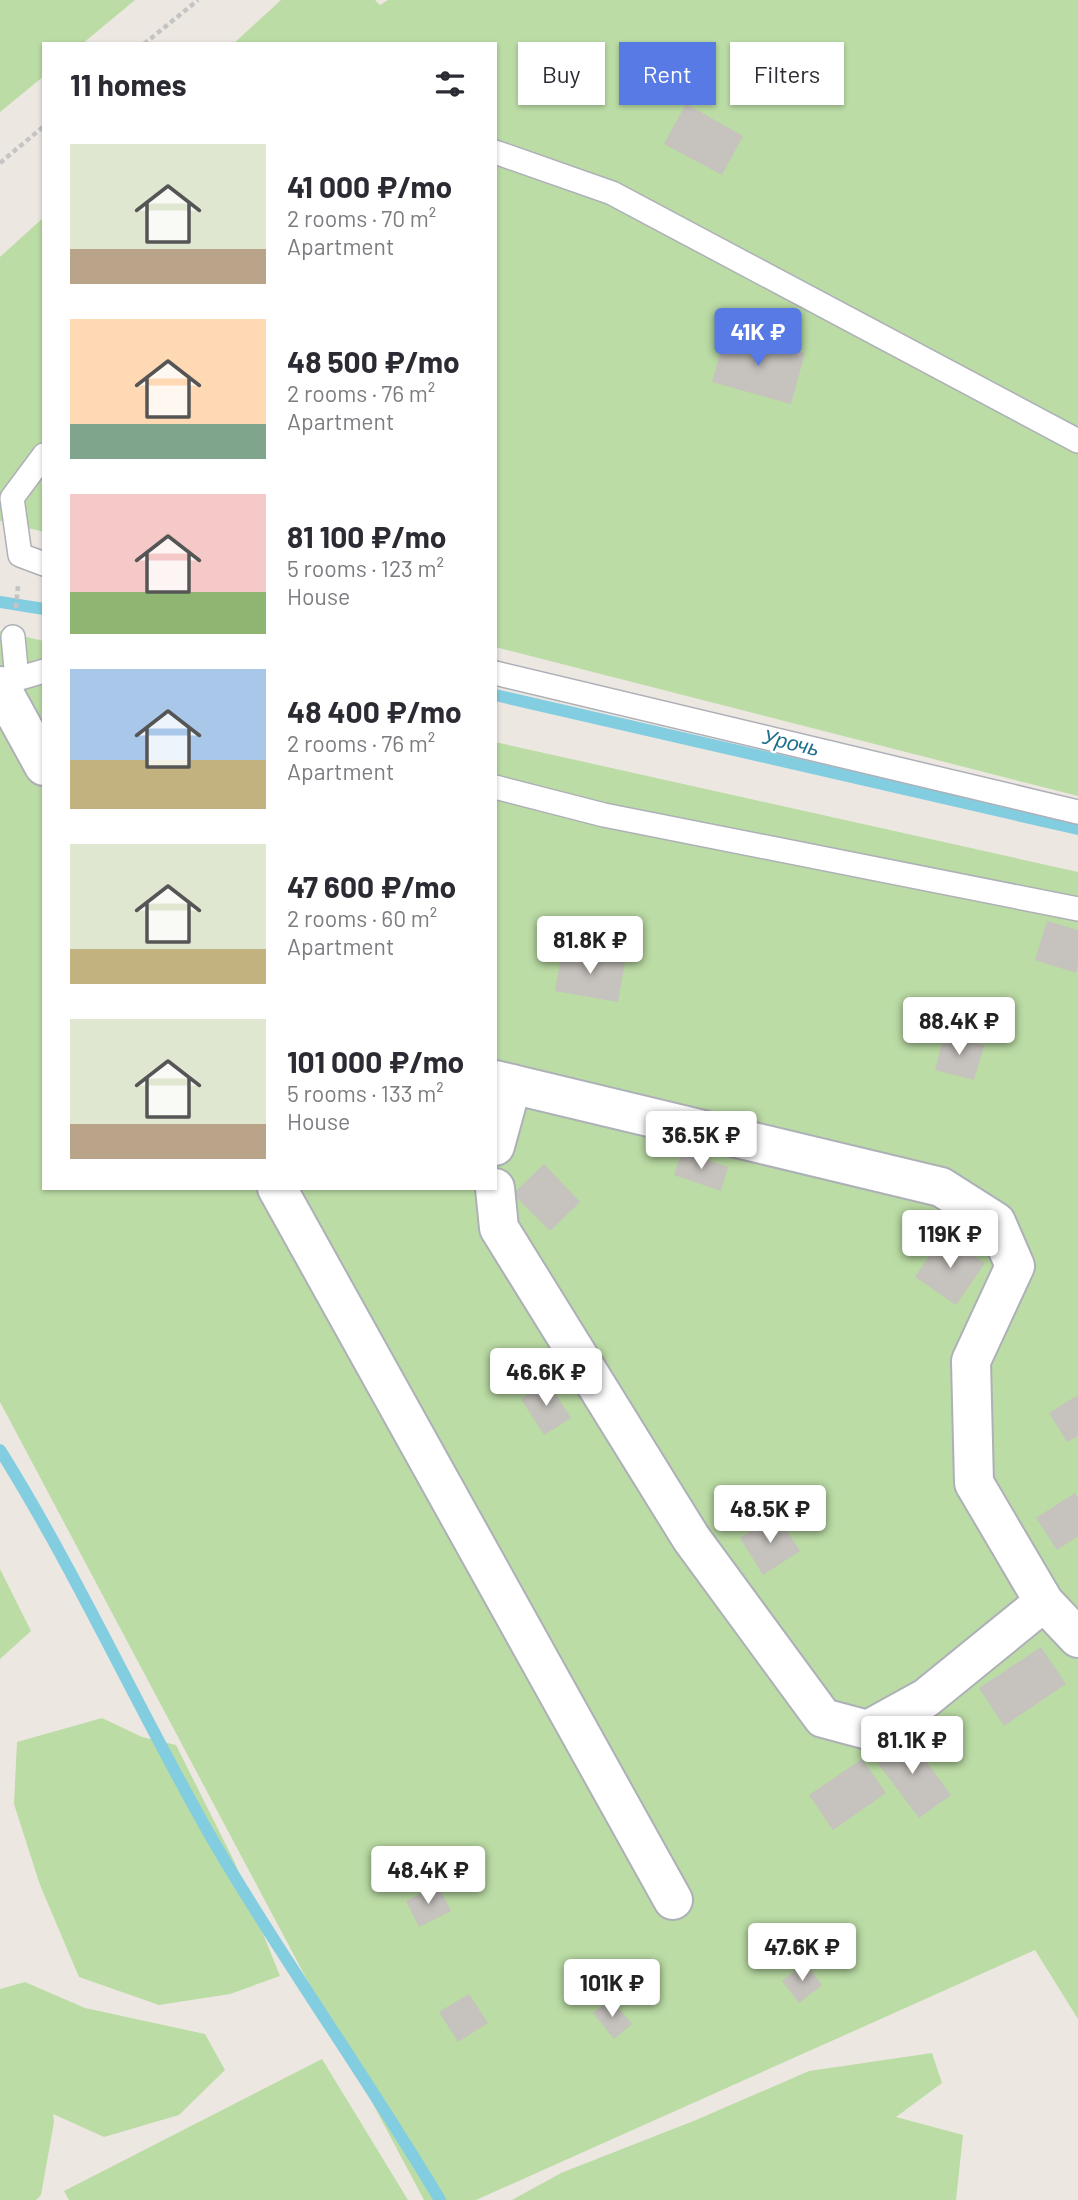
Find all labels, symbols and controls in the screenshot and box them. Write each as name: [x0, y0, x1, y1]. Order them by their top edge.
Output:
chip: Buy: [518, 42, 605, 105]
chip: Rent: [619, 42, 716, 105]
chip: Filters: [730, 42, 844, 105]
icon: filters: [431, 65, 469, 103]
text: 11 homes: [70, 66, 187, 102]
text: 41 000 ₽/mo: [287, 168, 452, 204]
icon: home: [126, 172, 210, 256]
text: 2 rooms · 70 m²: [287, 204, 436, 232]
text: Apartment: [287, 232, 394, 260]
pin: 41K ₽: [709, 308, 807, 368]
text: 41K ₽: [731, 317, 785, 345]
text: 48 500 ₽/mo: [287, 343, 460, 379]
icon: home: [126, 347, 210, 431]
text: 2 rooms · 76 m²: [287, 379, 435, 407]
text: Apartment: [287, 407, 394, 435]
text: 81 100 ₽/mo: [287, 518, 446, 554]
icon: home: [126, 522, 210, 606]
text: 5 rooms · 123 m²: [287, 554, 444, 582]
text: House: [287, 582, 350, 610]
text: 48 400 ₽/mo: [287, 693, 462, 729]
icon: home: [126, 697, 210, 781]
water label: Урочь: [760, 723, 822, 760]
text: 2 rooms · 76 m²: [287, 729, 435, 757]
text: Apartment: [287, 757, 394, 785]
text: 47 600 ₽/mo: [287, 868, 456, 904]
icon: home: [126, 872, 210, 956]
text: 2 rooms · 60 m²: [287, 904, 437, 932]
pin: 81.8K ₽: [525, 916, 655, 976]
text: 81.8K ₽: [553, 925, 627, 953]
text: Apartment: [287, 932, 394, 960]
pin: 88.4K ₽: [894, 998, 1024, 1057]
text: 88.4K ₽: [919, 1006, 999, 1034]
text: 101 000 ₽/mo: [287, 1043, 464, 1079]
icon: home: [126, 1047, 210, 1131]
text: 5 rooms · 133 m²: [287, 1079, 444, 1107]
text: House: [287, 1107, 350, 1135]
pin: 36.5K ₽: [636, 1112, 766, 1171]
text: 36.5K ₽: [662, 1120, 740, 1148]
pin: 119K ₽: [893, 1210, 1007, 1270]
text: 119K ₽: [918, 1219, 982, 1247]
pin: 46.6K ₽: [481, 1348, 611, 1408]
text: 46.6K ₽: [506, 1357, 586, 1385]
pin: 48.5K ₽: [705, 1486, 835, 1545]
text: 48.5K ₽: [730, 1494, 810, 1522]
pin: 81.1K ₽: [847, 1716, 977, 1776]
text: 81.1K ₽: [877, 1725, 947, 1753]
pin: 48.4K ₽: [363, 1846, 493, 1906]
text: 48.4K ₽: [387, 1855, 469, 1883]
pin: 47.6K ₽: [737, 1924, 867, 1983]
text: 47.6K ₽: [764, 1932, 840, 1960]
pin: 101K ₽: [555, 1960, 669, 2019]
text: 101K ₽: [580, 1968, 644, 1996]

